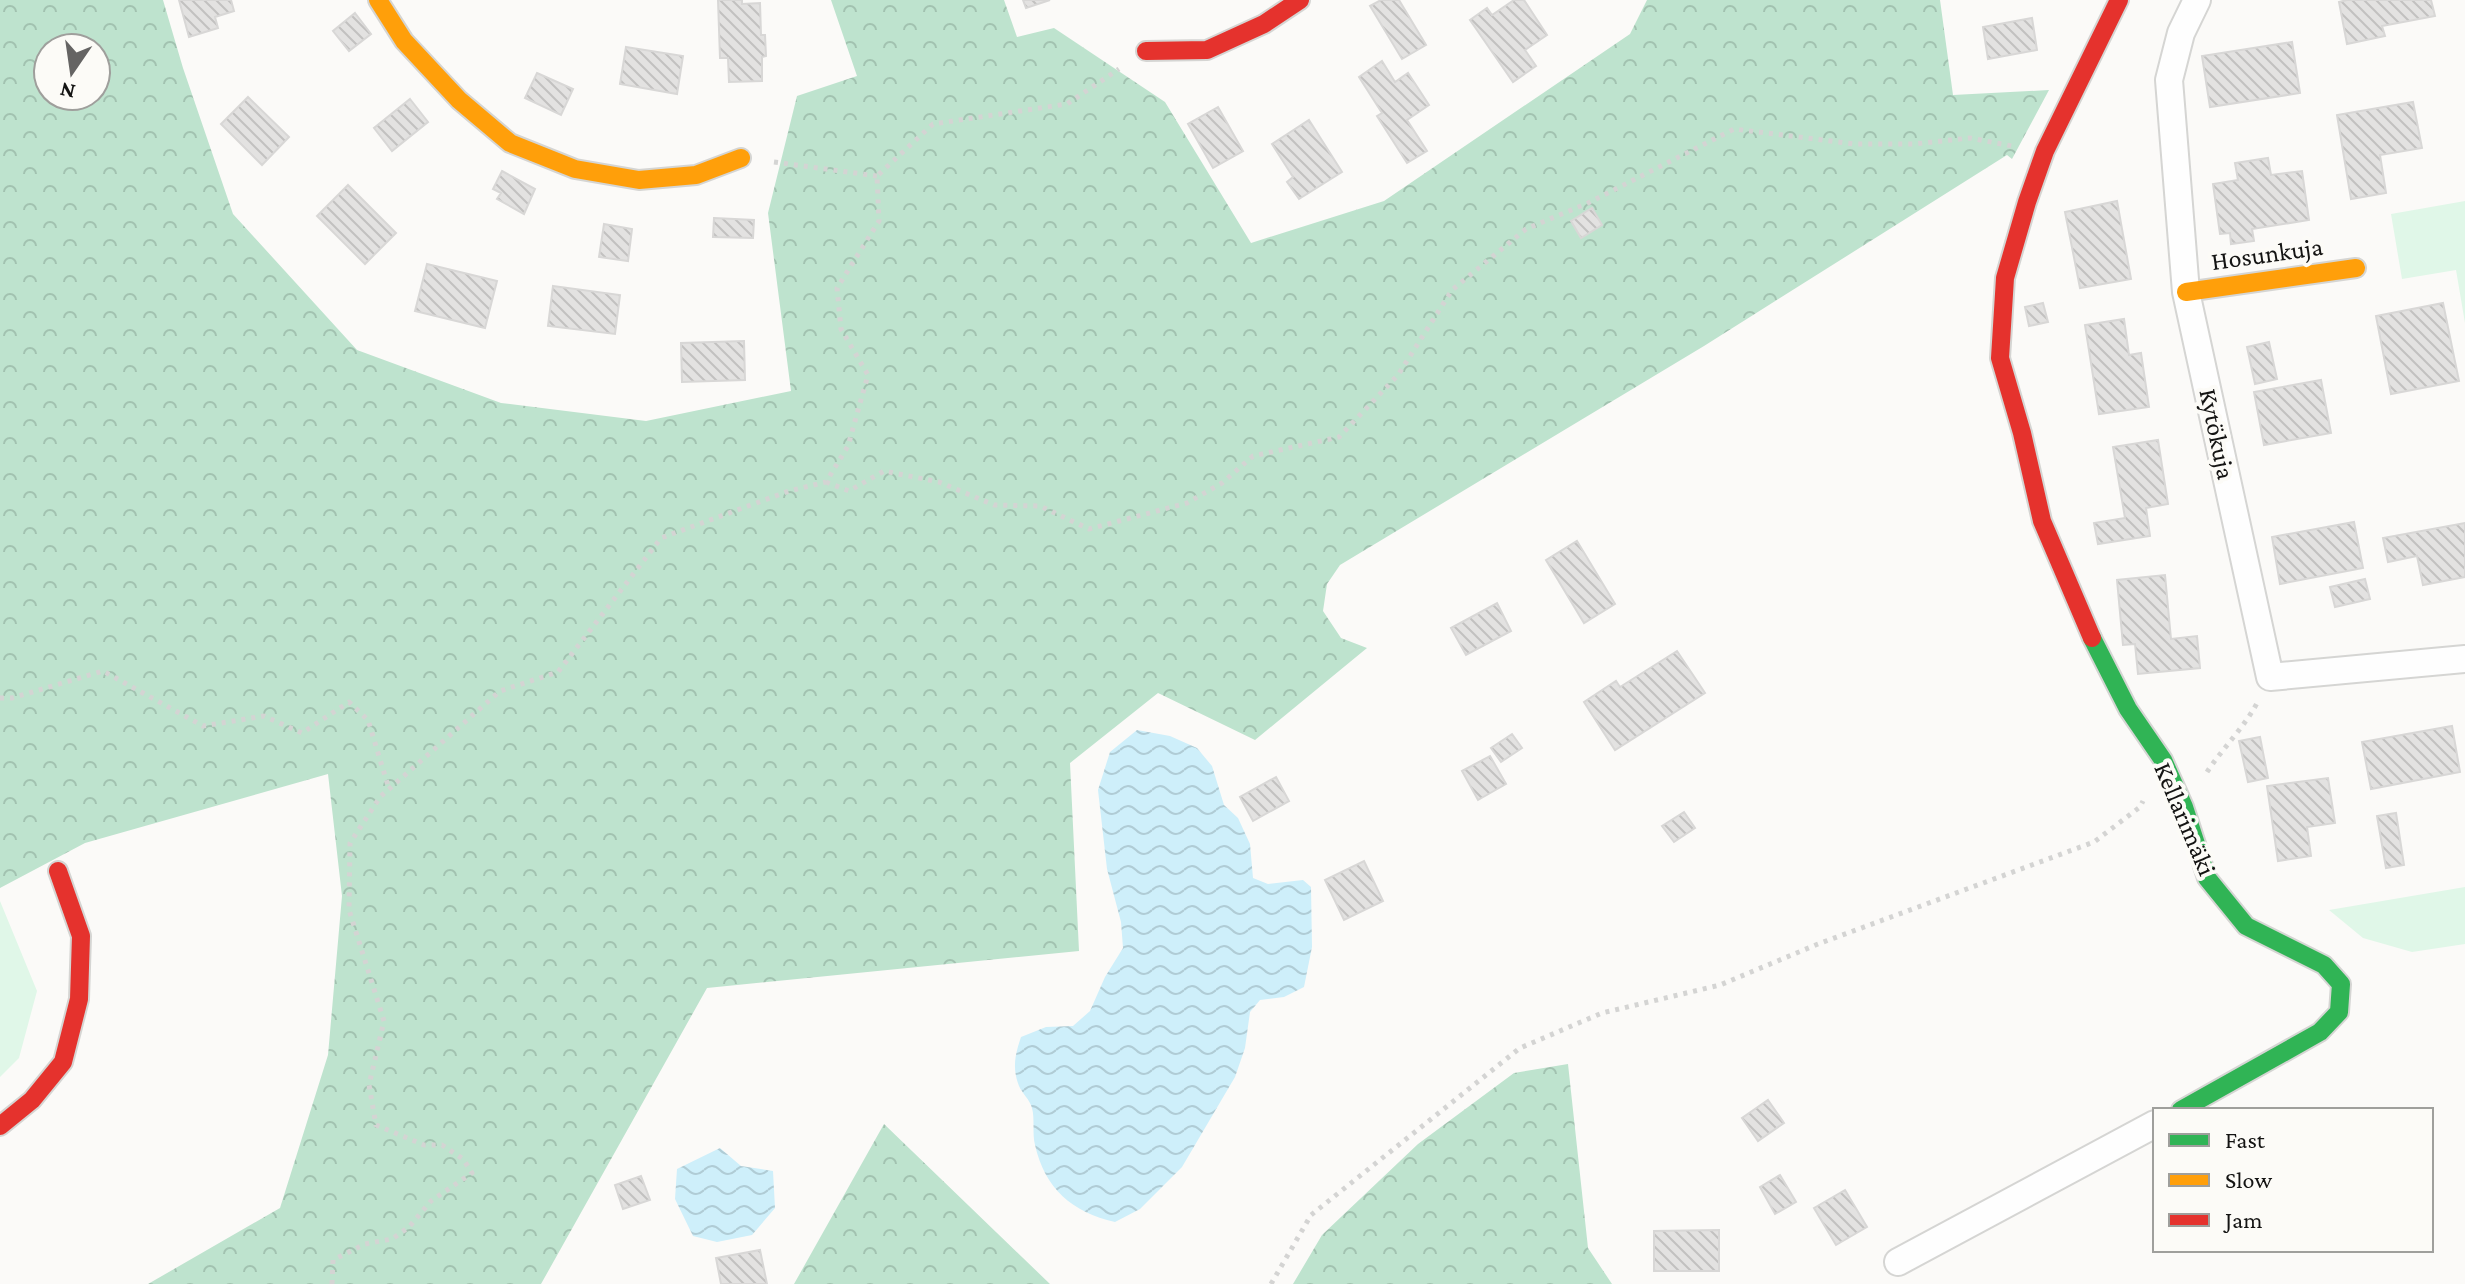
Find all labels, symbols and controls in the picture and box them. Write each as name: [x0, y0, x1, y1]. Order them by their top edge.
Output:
north arrow: [32, 32, 112, 112]
text: N: [57, 77, 78, 105]
street label: Hosunkuja: [2209, 232, 2325, 276]
street label: Kytökuja: [2193, 386, 2241, 482]
street label: Kellarimäki: [2148, 758, 2222, 880]
legend: [2153, 1108, 2433, 1252]
text: Fast: [2225, 1126, 2266, 1153]
text: Slow: [2225, 1166, 2272, 1193]
text: Jam: [2223, 1206, 2263, 1233]

